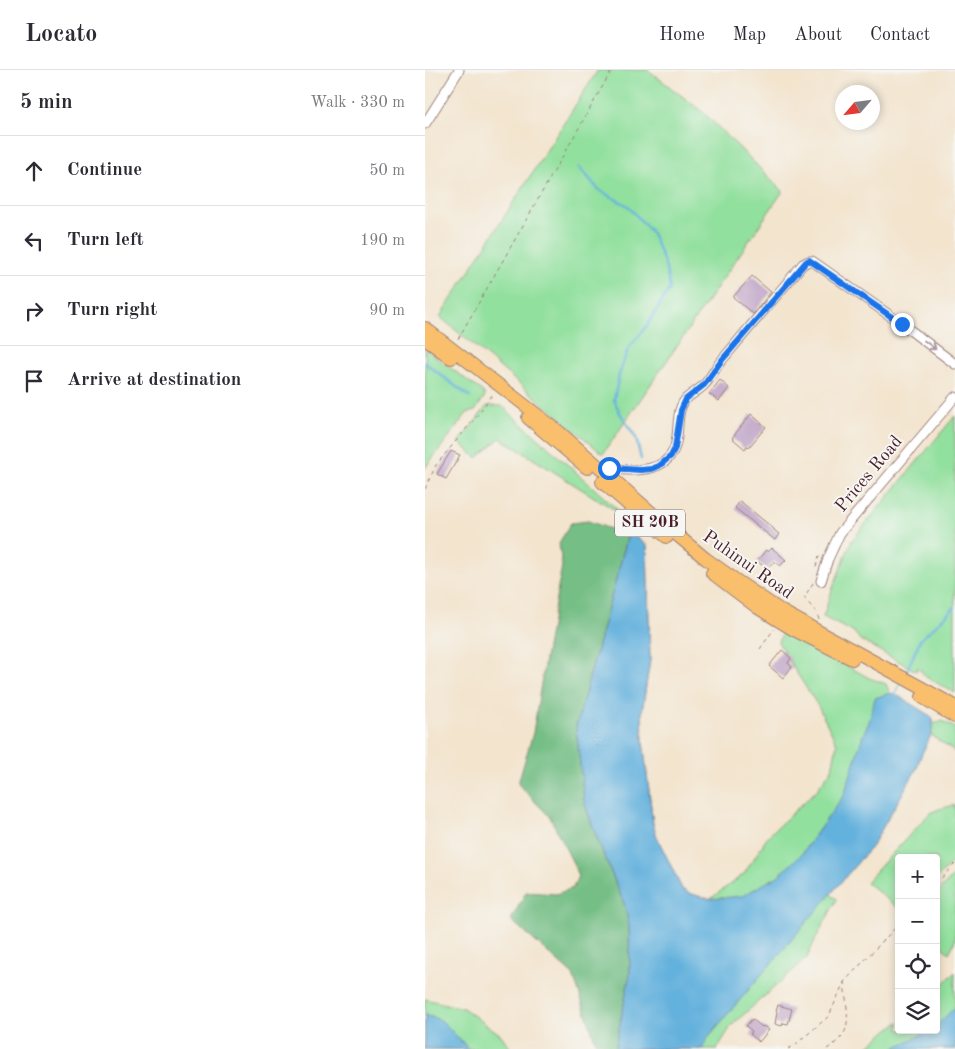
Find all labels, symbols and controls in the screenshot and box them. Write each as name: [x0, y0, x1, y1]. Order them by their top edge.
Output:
text: Locato: [25, 23, 97, 47]
text: Home: [659, 26, 705, 44]
text: Map: [733, 26, 766, 44]
text: About: [794, 26, 842, 44]
text: Contact: [870, 26, 930, 44]
north arrow: [835, 85, 880, 130]
text: 5 min: [20, 92, 73, 113]
text: Walk · 330 m: [310, 95, 405, 111]
icon: ahead: [20, 157, 48, 185]
text: Continue: [67, 161, 142, 180]
text: 50 m: [369, 163, 405, 179]
icon: left: [20, 227, 48, 255]
text: Turn left: [67, 231, 144, 250]
text: 190 m: [360, 233, 405, 249]
icon: right: [20, 297, 48, 325]
text: Turn right: [67, 301, 157, 320]
text: 90 m: [369, 303, 405, 319]
route end: [891, 313, 914, 336]
one-way arrow: [923, 339, 936, 350]
icon: arrive: [20, 367, 48, 395]
text: Arrive at destination: [67, 371, 241, 390]
street label: Prices Road: [832, 432, 906, 516]
route start: [598, 457, 621, 480]
road number: SH 20B: [615, 509, 685, 536]
street label: Puhinui Road: [699, 527, 797, 603]
map controls: [895, 854, 940, 1034]
button: +: [895, 854, 940, 899]
button: −: [895, 899, 940, 944]
button: locate: [895, 944, 940, 989]
button: layers: [895, 989, 940, 1034]

